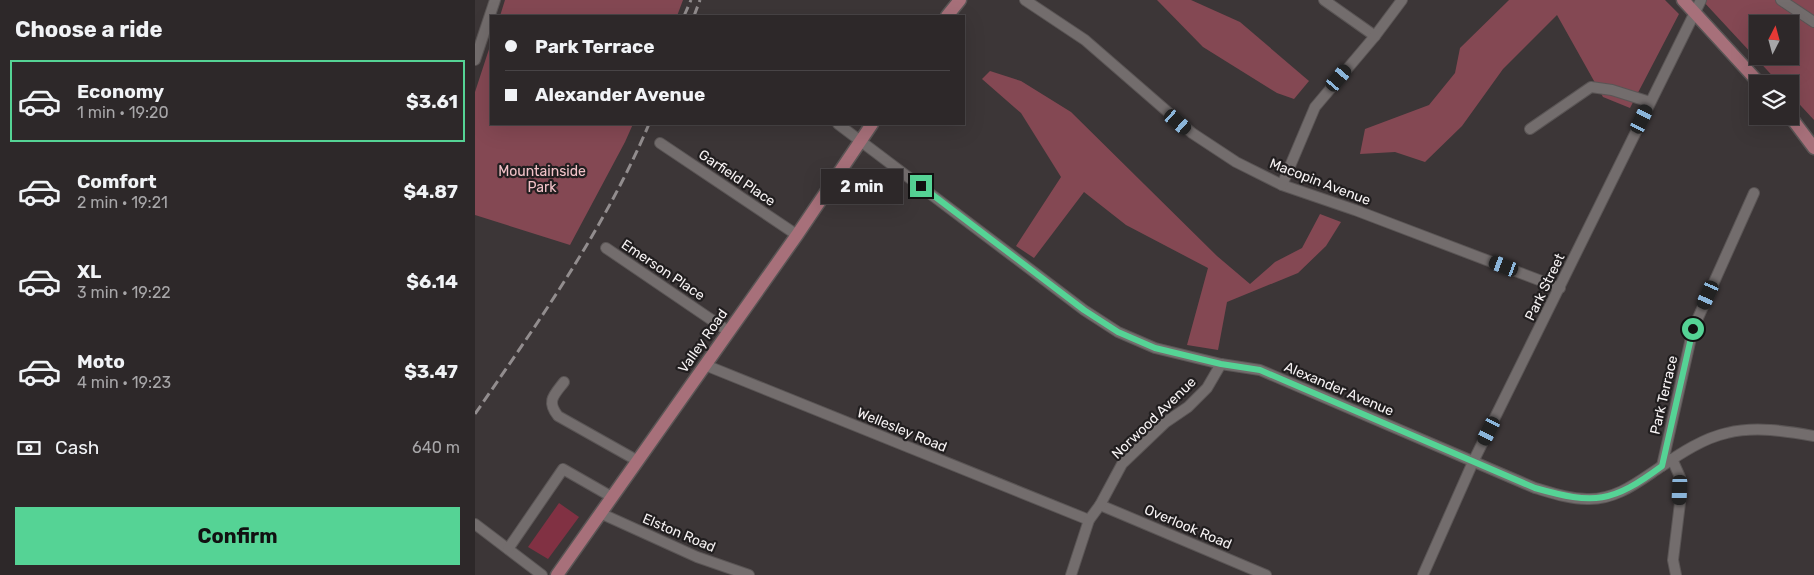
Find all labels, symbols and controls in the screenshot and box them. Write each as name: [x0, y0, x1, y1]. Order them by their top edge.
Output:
north arrow: [1749, 15, 1799, 65]
map controls: [1749, 15, 1799, 125]
text: Choose a ride: [15, 16, 162, 43]
text: Park Terrace: [535, 35, 654, 58]
car: [1323, 62, 1354, 94]
button: layers: [1749, 75, 1799, 125]
icon: car: [17, 79, 62, 124]
text: Economy: [77, 80, 164, 103]
text: Alexander Avenue: [535, 83, 705, 106]
text: $3.61: [406, 90, 458, 113]
car: [1628, 102, 1655, 136]
text: 1 min · 19:20: [77, 103, 169, 122]
car: [1161, 106, 1194, 138]
street label: Garfield Place: [695, 146, 779, 210]
street label: Macopin Avenue: [1267, 155, 1373, 209]
park label: Mountainside Park: [498, 163, 586, 196]
callout: 2 min: [821, 168, 903, 204]
icon: car: [17, 169, 62, 214]
text: Comfort: [77, 170, 157, 193]
route end: [910, 175, 932, 197]
text: 2 min: [840, 177, 884, 196]
text: $4.87: [403, 180, 458, 203]
text: 2 min · 19:21: [77, 193, 168, 212]
street label: Emerson Place: [618, 236, 708, 304]
street label: Park Street: [1521, 250, 1569, 323]
car: [1487, 254, 1520, 278]
icon: car: [17, 259, 62, 304]
text: XL: [77, 260, 101, 283]
text: $6.14: [406, 270, 458, 293]
car: [1695, 278, 1720, 312]
text: 3 min · 19:22: [77, 283, 171, 302]
street label: Valley Road: [675, 306, 731, 376]
route start: [1682, 318, 1704, 340]
icon: car: [17, 349, 62, 394]
text: Moto: [77, 350, 125, 373]
street label: Park Terrace: [1647, 354, 1681, 436]
street label: Alexander Avenue: [1282, 358, 1397, 420]
text: $3.47: [404, 360, 458, 383]
text: 4 min · 19:23: [77, 373, 171, 392]
street label: Norwood Avenue: [1108, 373, 1200, 463]
street label: Wellesley Road: [855, 404, 949, 456]
car: [1475, 414, 1502, 448]
icon: cash: [15, 434, 43, 462]
text: Cash: [55, 436, 99, 459]
text: 640 m: [412, 438, 460, 457]
car: [1671, 475, 1688, 505]
street label: Overlook Road: [1142, 501, 1234, 553]
button: Confirm: [15, 507, 460, 565]
street label: Elston Road: [640, 510, 718, 556]

